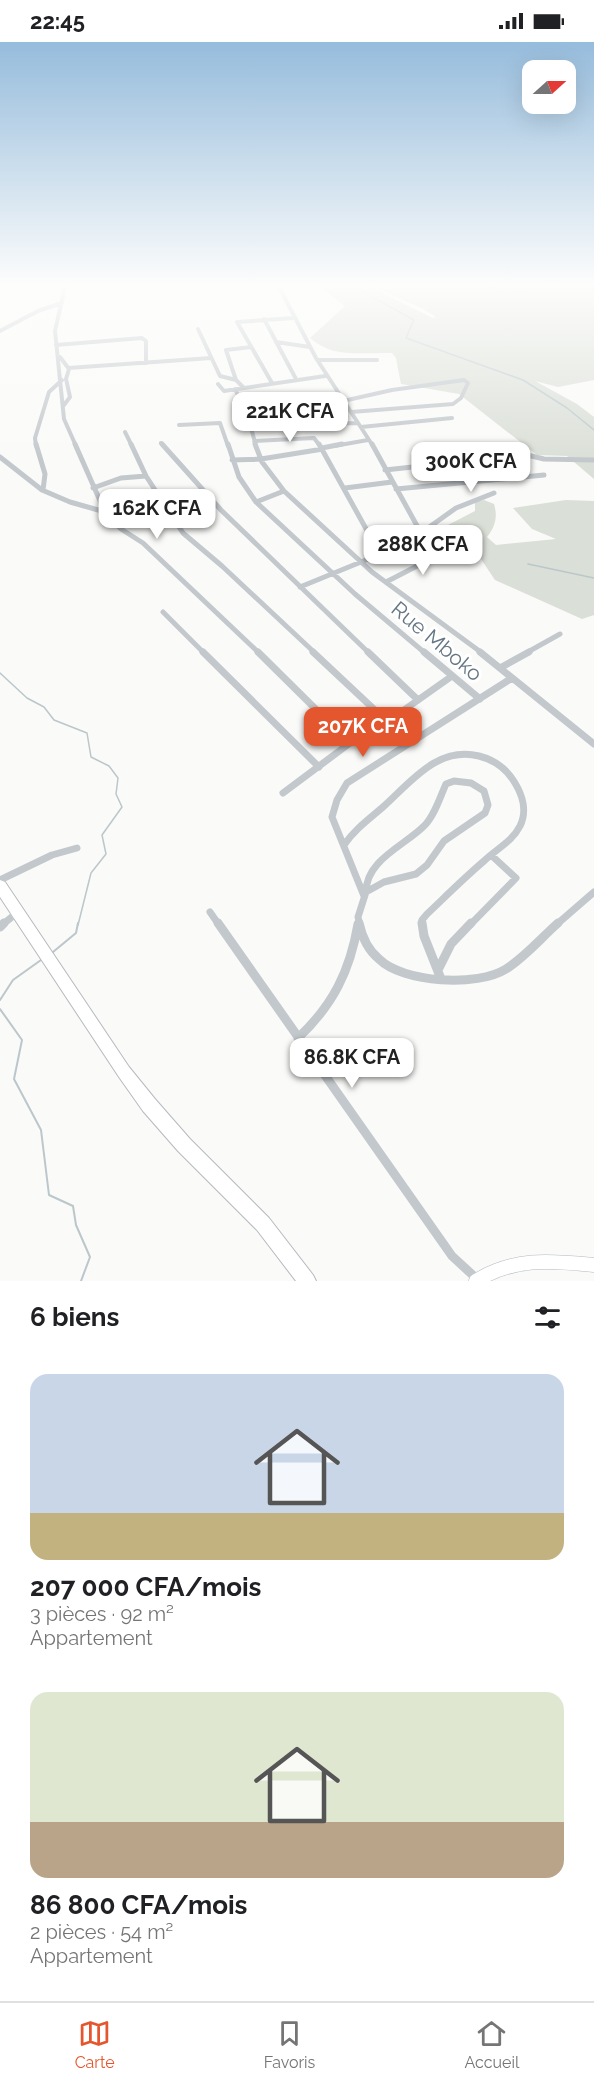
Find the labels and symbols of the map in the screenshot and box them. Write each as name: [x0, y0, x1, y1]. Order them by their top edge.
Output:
north arrow: [522, 60, 576, 114]
pin: 221K CFA: [228, 392, 352, 443]
pin: 300K CFA: [409, 442, 533, 493]
pin: 162K CFA: [95, 489, 219, 540]
pin: 288K CFA: [361, 525, 485, 576]
street label: Rue Mboko: [387, 596, 487, 686]
pin: 207K CFA: [301, 707, 425, 758]
pin: 86.8K CFA: [283, 1038, 421, 1089]

